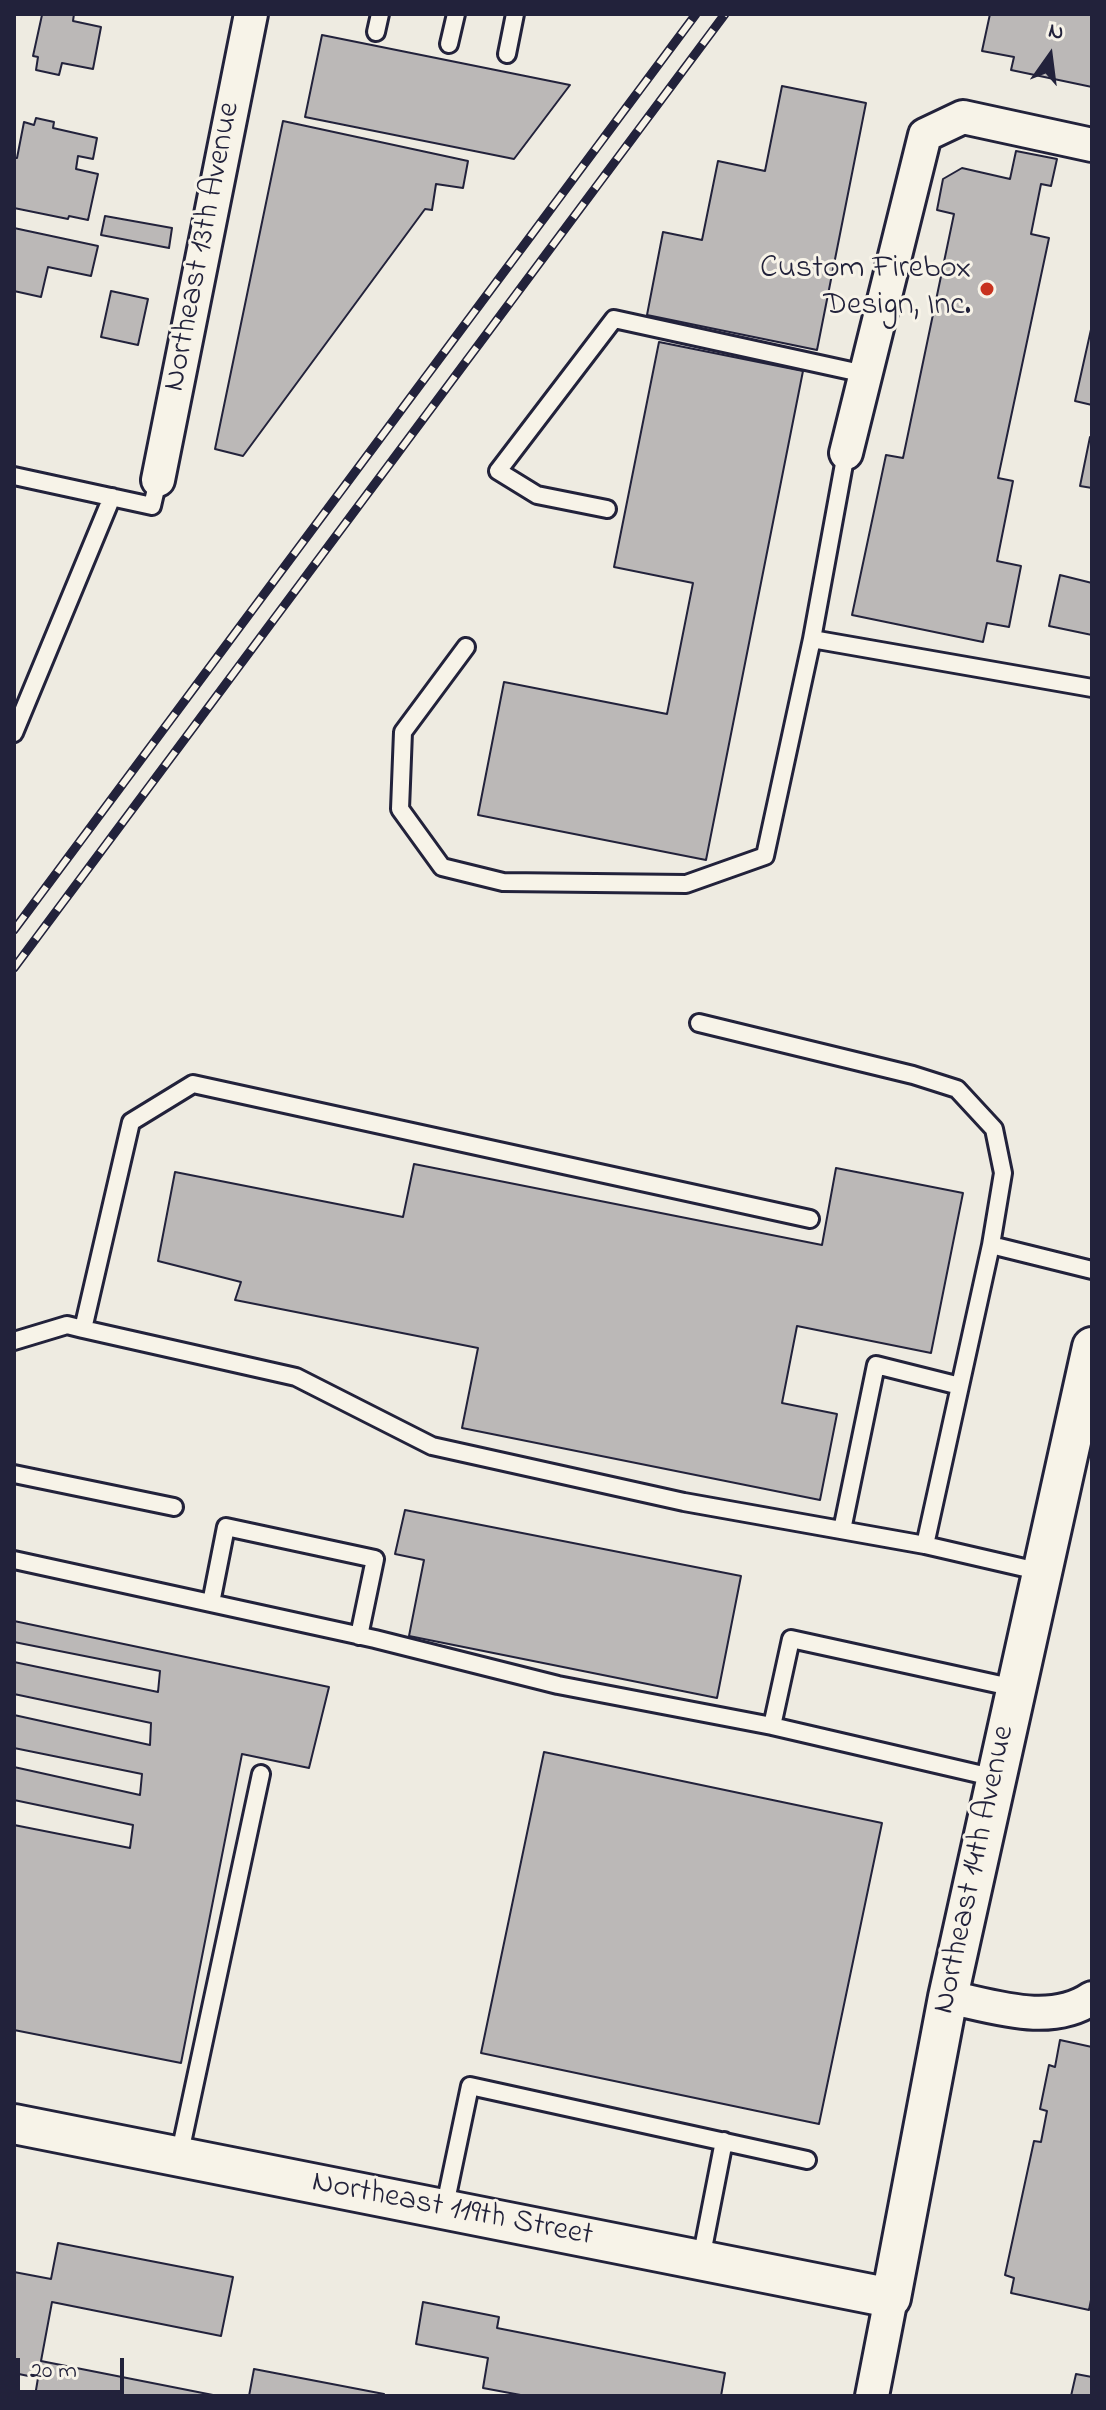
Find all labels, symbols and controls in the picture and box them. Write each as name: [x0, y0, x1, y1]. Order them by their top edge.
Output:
text: N: [1045, 15, 1067, 50]
north arrow: [1010, 16, 1090, 96]
street label: Northeast 13th Avenue: [157, 99, 251, 395]
place label: Custom Firebox Design, Inc.: [760, 252, 971, 327]
marker: Custom Firebox Design, Inc.: [978, 280, 996, 298]
street label: Northeast 14th Avenue: [927, 1722, 1025, 2018]
street label: Northeast 119th Street: [308, 2165, 596, 2257]
scale bar: [20, 2342, 128, 2392]
text: 20 m: [30, 2354, 77, 2389]

